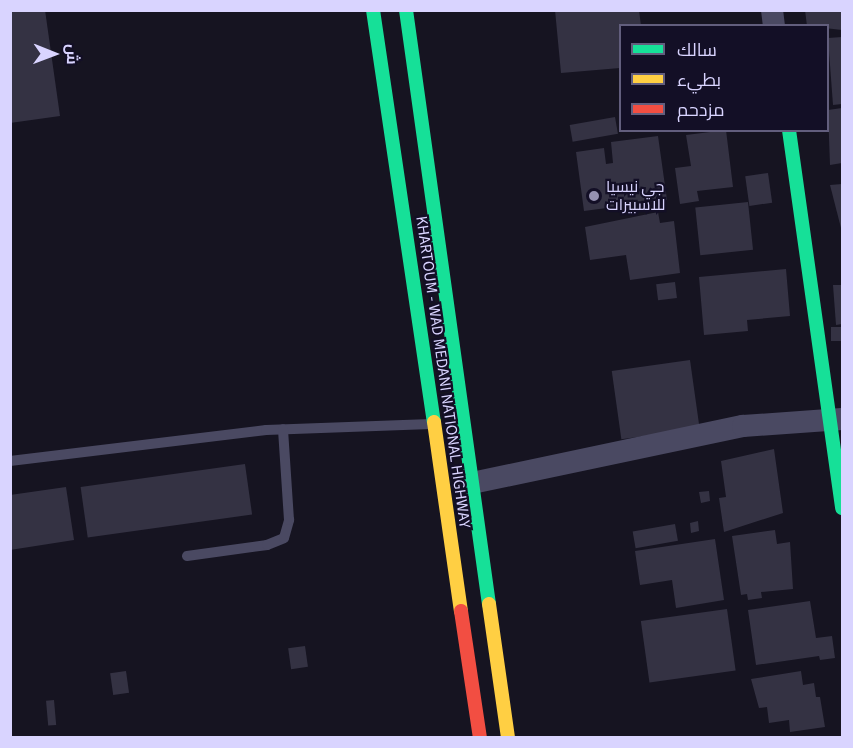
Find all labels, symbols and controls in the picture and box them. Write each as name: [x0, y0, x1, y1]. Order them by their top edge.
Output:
north arrow: [24, 24, 84, 84]
legend: [619, 24, 829, 132]
text: سالك: [677, 38, 717, 63]
text: ش: [61, 44, 83, 65]
text: بطيء: [677, 68, 721, 93]
text: مزدحم: [677, 98, 725, 123]
place label: جي نيسيا للاسبيرات: [606, 177, 666, 215]
marker: جي نيسيا للاسبيرات: [587, 189, 601, 203]
street label: KHARTOUM - WAD MEDANI NATIONAL HIGHWAY: [412, 215, 474, 529]

